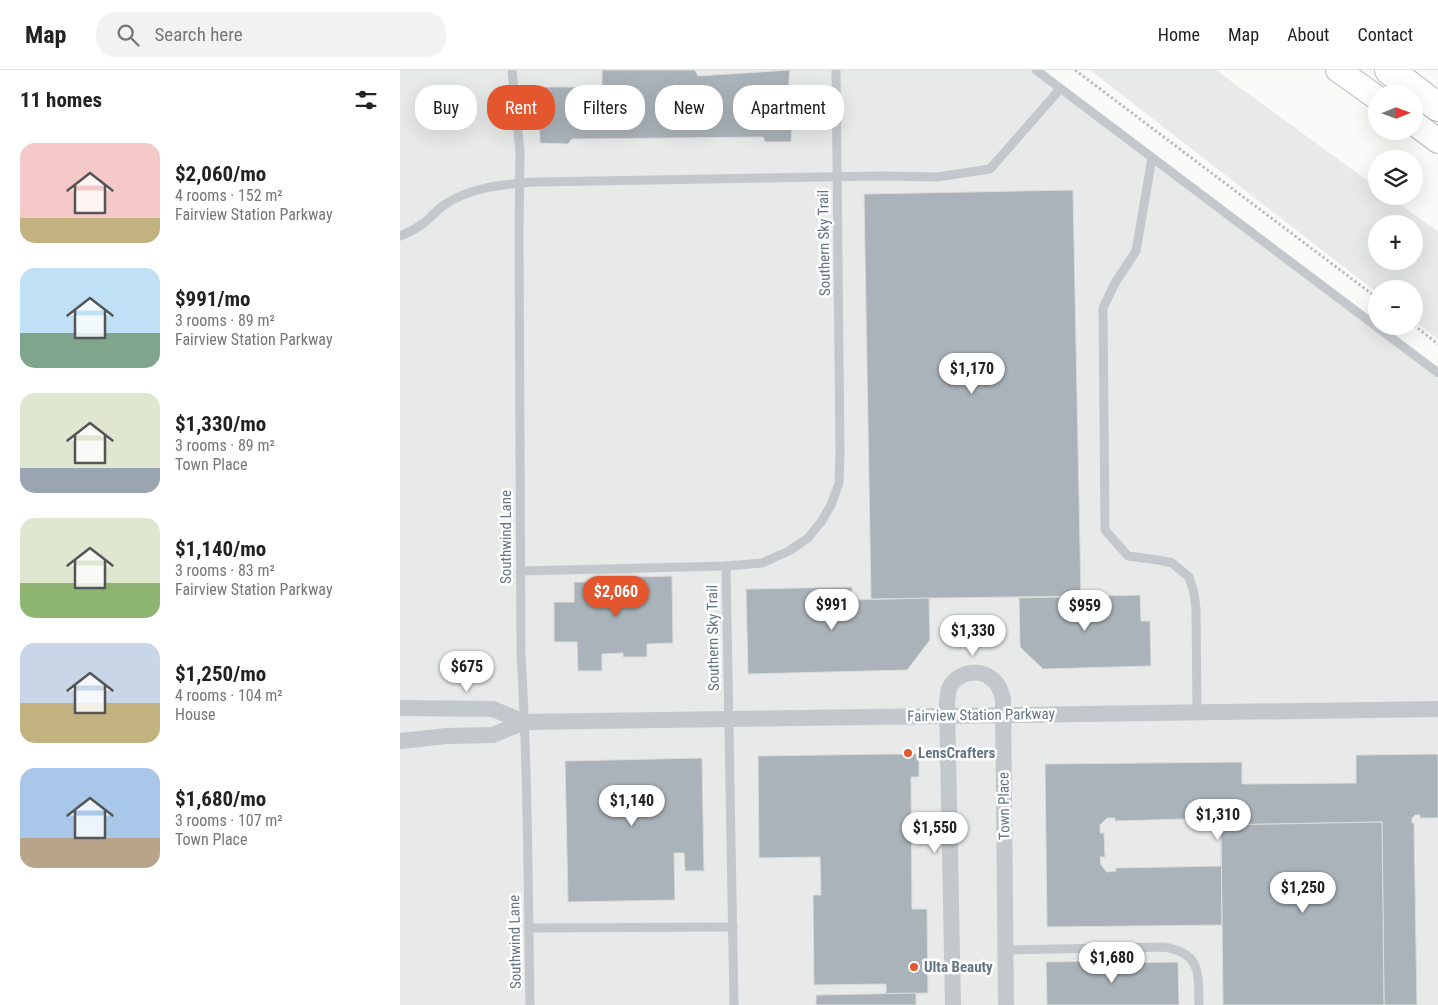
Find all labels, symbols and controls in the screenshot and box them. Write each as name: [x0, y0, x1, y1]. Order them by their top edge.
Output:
search box: [96, 12, 446, 57]
text: Map: [25, 21, 66, 49]
icon: search: [114, 21, 142, 49]
text: Search here: [154, 23, 243, 46]
text: Home: [1158, 24, 1200, 45]
text: Map: [1228, 24, 1259, 45]
text: About: [1287, 24, 1329, 45]
text: Contact: [1357, 24, 1413, 45]
chip: Buy: [415, 85, 477, 130]
chip: Rent: [487, 85, 555, 130]
chip: Filters: [565, 85, 645, 130]
chip: New: [655, 85, 723, 130]
chip: Apartment: [733, 85, 844, 130]
north arrow: [1368, 85, 1422, 140]
map controls: [1368, 85, 1423, 335]
icon: filters: [352, 86, 380, 114]
text: 11 homes: [20, 88, 102, 112]
button: layers: [1368, 150, 1423, 205]
text: $2,060/mo: [175, 162, 266, 186]
icon: home: [60, 163, 120, 223]
text: 4 rooms · 152 m²: [175, 186, 283, 205]
street label: Southern Sky Trail: [814, 190, 834, 296]
text: Fairview Station Parkway: [175, 205, 333, 224]
button: +: [1368, 215, 1423, 270]
button: −: [1368, 280, 1423, 335]
text: $991/mo: [175, 287, 250, 311]
icon: home: [60, 288, 120, 348]
text: 3 rooms · 89 m²: [175, 311, 275, 330]
text: Fairview Station Parkway: [175, 330, 333, 349]
pin: $1,170: [931, 352, 1013, 395]
text: $1,170: [950, 359, 994, 378]
text: $1,330/mo: [175, 412, 266, 436]
icon: home: [60, 413, 120, 473]
text: 3 rooms · 89 m²: [175, 436, 275, 455]
text: Town Place: [175, 455, 248, 474]
street label: Southwind Lane: [497, 490, 515, 584]
text: $1,140/mo: [175, 537, 266, 561]
icon: home: [60, 538, 120, 598]
text: 3 rooms · 83 m²: [175, 561, 275, 580]
pin: $2,060: [575, 576, 657, 618]
text: Fairview Station Parkway: [175, 580, 333, 599]
text: $2,060: [594, 582, 638, 601]
street label: Southern Sky Trail: [703, 585, 723, 691]
pin: $991: [802, 588, 862, 631]
pin: $959: [1055, 590, 1115, 632]
text: $991: [816, 595, 848, 614]
text: $959: [1069, 596, 1101, 615]
pin: $1,330: [932, 614, 1014, 657]
text: $1,330: [951, 621, 995, 640]
pin: $675: [437, 650, 497, 693]
text: $675: [451, 657, 483, 676]
text: $1,250/mo: [175, 662, 266, 686]
icon: home: [60, 663, 120, 723]
text: 4 rooms · 104 m²: [175, 686, 283, 705]
text: House: [175, 705, 215, 724]
street label: Fairview Station Parkway: [907, 705, 1055, 725]
place label: LensCrafters: [918, 744, 996, 762]
marker: LensCrafters: [902, 747, 914, 759]
street label: Town Place: [994, 772, 1014, 840]
pin: $1,140: [591, 784, 673, 827]
text: $1,680/mo: [175, 787, 266, 811]
icon: home: [60, 788, 120, 848]
text: $1,140: [610, 791, 654, 810]
pin: $1,310: [1177, 798, 1259, 841]
text: $1,310: [1196, 805, 1240, 824]
text: 3 rooms · 107 m²: [175, 811, 283, 830]
pin: $1,550: [894, 812, 976, 854]
text: $1,550: [913, 818, 957, 837]
text: Town Place: [175, 830, 248, 849]
pin: $1,250: [1262, 872, 1344, 914]
text: $1,250: [1281, 878, 1325, 897]
street label: Southwind Lane: [505, 895, 525, 989]
pin: $1,680: [1071, 942, 1153, 984]
text: $1,680: [1090, 948, 1134, 967]
place label: Ulta Beauty: [924, 958, 993, 976]
marker: Ulta Beauty: [908, 961, 920, 973]

